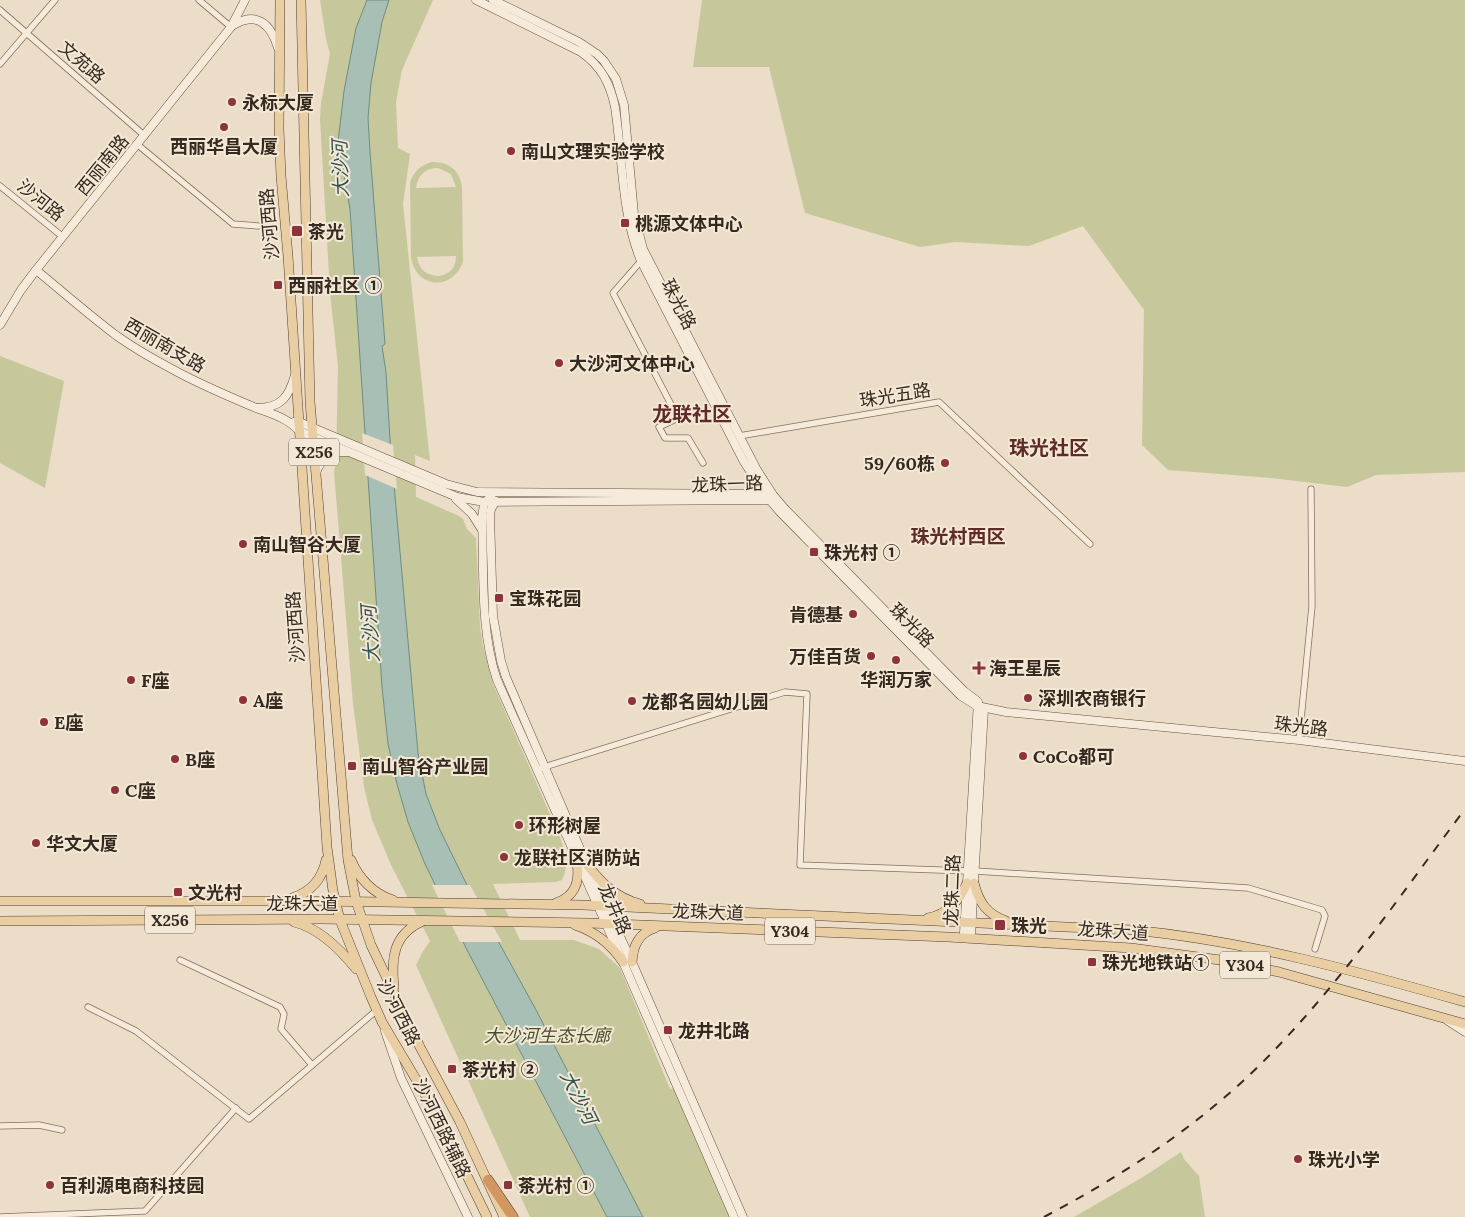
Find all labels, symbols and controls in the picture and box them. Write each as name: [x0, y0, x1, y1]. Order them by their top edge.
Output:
street label: 文苑路: [54, 36, 110, 88]
place label: 永标大厦: [242, 91, 314, 114]
marker: 永标大厦: [226, 96, 238, 108]
marker: 西丽华昌大厦: [218, 121, 230, 133]
street label: 西丽南路: [70, 130, 134, 200]
place label: 西丽华昌大厦: [170, 135, 278, 158]
water label: 大沙河: [327, 136, 353, 198]
place label: 南山文理实验学校: [521, 140, 665, 163]
marker: 南山文理实验学校: [505, 145, 517, 157]
street label: 沙河路: [13, 174, 69, 226]
street label: 沙河西路: [254, 187, 284, 261]
place label: 桃源文体中心: [635, 212, 743, 235]
marker: 桃源文体中心: [619, 217, 631, 229]
place label: 茶光: [308, 220, 344, 243]
marker: 茶光: [290, 224, 304, 238]
place label: 西丽社区 ①: [288, 274, 383, 297]
street label: 珠光路: [656, 275, 702, 333]
marker: 西丽社区 ①: [272, 279, 284, 291]
street label: 西丽南支路: [120, 313, 210, 377]
place label: 大沙河文体中心: [569, 352, 695, 375]
marker: 大沙河文体中心: [553, 357, 565, 369]
street label: 珠光五路: [858, 378, 932, 412]
district label: 龙联社区: [652, 401, 732, 426]
district label: 珠光社区: [1009, 435, 1089, 460]
road number: X256: [289, 438, 339, 466]
place label: 59/60栋: [864, 452, 935, 475]
marker: 59/60栋: [939, 457, 951, 469]
street label: 龙珠一路: [691, 471, 763, 497]
district label: 珠光村西区: [910, 524, 1006, 548]
place label: 南山智谷大厦: [253, 533, 361, 556]
marker: 南山智谷大厦: [237, 538, 249, 550]
place label: 珠光村 ①: [824, 541, 901, 564]
marker: 珠光村 ①: [808, 546, 820, 558]
place label: 宝珠花园: [509, 587, 581, 610]
street label: 沙河西路: [281, 590, 309, 664]
marker: 宝珠花园: [493, 592, 505, 604]
street label: 珠光路: [885, 598, 939, 652]
water label: 大沙河: [356, 601, 384, 663]
place label: 肯德基: [789, 603, 843, 626]
marker: 肯德基: [847, 608, 859, 620]
place label: 万佳百货: [789, 645, 861, 668]
marker: 万佳百货: [865, 650, 877, 662]
marker: 华润万家: [890, 654, 902, 666]
place label: 海王星辰: [989, 657, 1061, 680]
marker: 海王星辰: [973, 662, 985, 674]
place label: 华润万家: [860, 668, 932, 691]
place label: F座: [141, 669, 169, 692]
marker: F座: [125, 674, 137, 686]
place label: 深圳农商银行: [1038, 687, 1146, 710]
place label: A座: [253, 689, 283, 712]
place label: 龙都名园幼儿园: [642, 690, 768, 713]
marker: 深圳农商银行: [1022, 692, 1034, 704]
marker: A座: [237, 694, 249, 706]
marker: 龙都名园幼儿园: [626, 695, 638, 707]
place label: E座: [54, 711, 83, 734]
street label: 珠光路: [1273, 711, 1329, 741]
marker: E座: [38, 716, 50, 728]
place label: CoCo都可: [1033, 745, 1114, 768]
place label: B座: [185, 748, 215, 771]
marker: CoCo都可: [1017, 750, 1029, 762]
marker: B座: [169, 753, 181, 765]
place label: 南山智谷产业园: [362, 755, 488, 778]
marker: 南山智谷产业园: [346, 760, 358, 772]
place label: C座: [125, 779, 155, 802]
marker: C座: [109, 784, 121, 796]
place label: 环形树屋: [529, 814, 601, 837]
marker: 环形树屋: [513, 819, 525, 831]
place label: 华文大厦: [46, 832, 118, 855]
marker: 华文大厦: [30, 837, 42, 849]
place label: 龙联社区消防站: [514, 846, 640, 869]
marker: 龙联社区消防站: [498, 851, 510, 863]
street label: 龙珠二路: [939, 854, 965, 926]
street label: 龙井路: [594, 880, 636, 938]
place label: 文光村: [188, 881, 242, 904]
marker: 文光村: [172, 886, 184, 898]
street label: 龙珠大道: [266, 892, 338, 915]
street label: 龙珠大道: [672, 899, 744, 925]
road number: X256: [145, 906, 195, 934]
place label: 珠光: [1011, 914, 1047, 937]
street label: 龙珠大道: [1076, 917, 1150, 945]
road number: Y304: [765, 918, 815, 944]
marker: 珠光: [993, 918, 1007, 932]
place label: 珠光地铁站①: [1102, 951, 1210, 974]
road number: Y304: [1220, 952, 1270, 978]
marker: 珠光地铁站①: [1086, 956, 1098, 968]
street label: 沙河西路: [372, 975, 426, 1049]
place label: 龙井北路: [678, 1019, 750, 1042]
park label: 大沙河生态长廊: [484, 1024, 613, 1047]
marker: 龙井北路: [662, 1024, 674, 1036]
place label: 茶光村 ②: [462, 1058, 539, 1081]
marker: 茶光村 ②: [446, 1063, 458, 1075]
water label: 大沙河: [555, 1066, 604, 1131]
street label: 沙河西路辅路: [408, 1074, 476, 1182]
place label: 珠光小学: [1308, 1148, 1380, 1171]
marker: 珠光小学: [1292, 1153, 1304, 1165]
place label: 百利源电商科技园: [60, 1174, 204, 1197]
place label: 茶光村 ①: [518, 1174, 595, 1197]
marker: 百利源电商科技园: [44, 1179, 56, 1191]
marker: 茶光村 ①: [502, 1179, 514, 1191]

